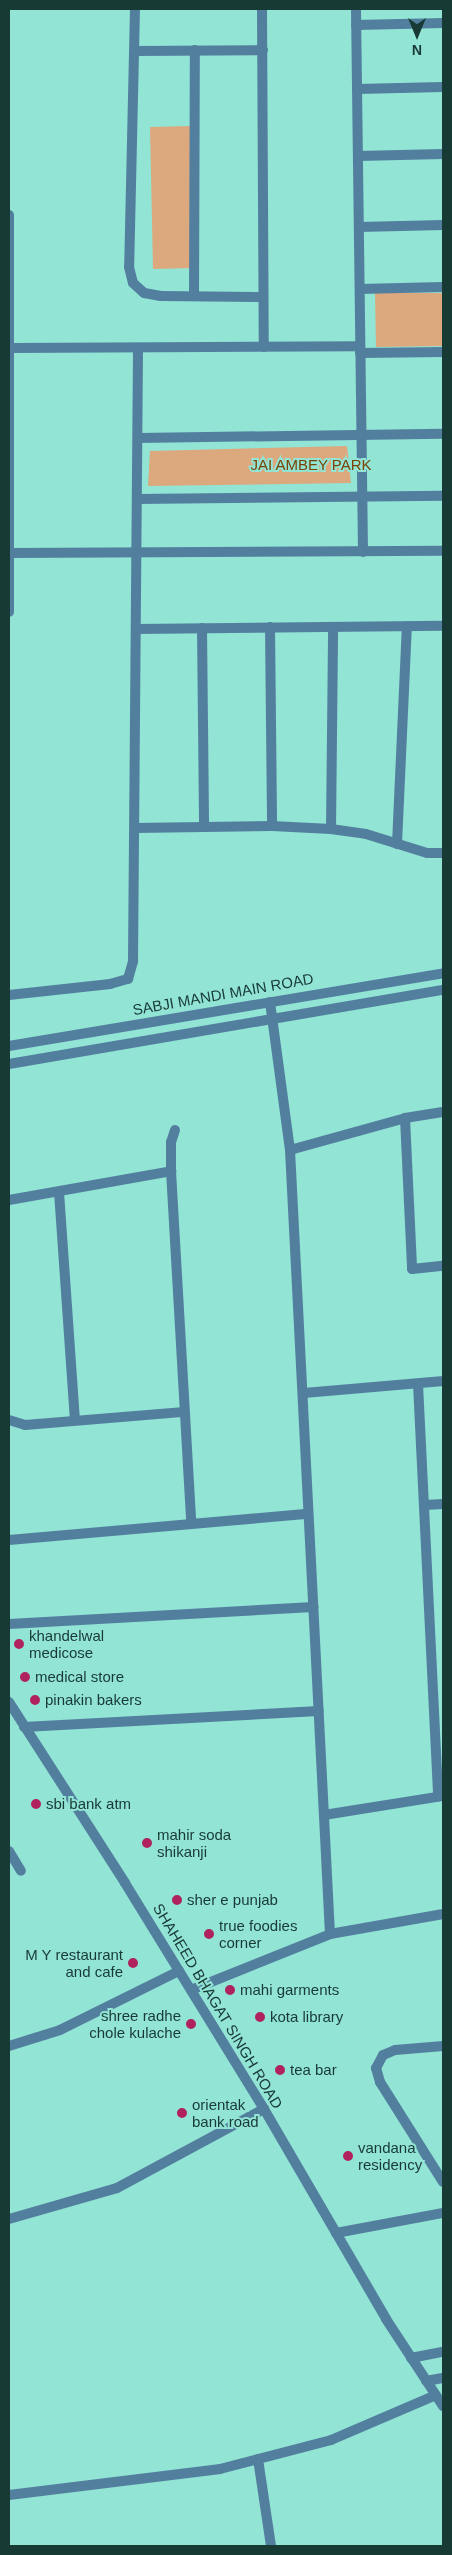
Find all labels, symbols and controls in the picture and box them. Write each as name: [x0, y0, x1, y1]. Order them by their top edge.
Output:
north arrow: [392, 10, 442, 60]
text: N: [412, 42, 422, 58]
park label: JAI AMBEY PARK: [250, 456, 372, 474]
street label: SABJI MANDI MAIN ROAD: [131, 969, 315, 1019]
place label: khandelwal medicose: [29, 1626, 104, 1661]
marker: khandelwal medicose: [13, 1638, 25, 1650]
place label: medical store: [35, 1668, 124, 1686]
marker: medical store: [19, 1671, 31, 1683]
place label: pinakin bakers: [45, 1691, 142, 1709]
marker: pinakin bakers: [29, 1694, 41, 1706]
place label: sbi bank atm: [46, 1795, 131, 1813]
marker: sbi bank atm: [30, 1798, 42, 1810]
place label: mahir soda shikanji: [157, 1825, 231, 1860]
marker: mahir soda shikanji: [141, 1837, 153, 1849]
place label: sher e punjab: [187, 1891, 278, 1909]
marker: sher e punjab: [171, 1894, 183, 1906]
street label: SHAHEED BHAGAT SINGH ROAD: [149, 1900, 287, 2112]
place label: true foodies corner: [219, 1916, 297, 1951]
marker: true foodies corner: [203, 1928, 215, 1940]
place label: M Y restaurant and cafe: [25, 1945, 123, 1980]
marker: M Y restaurant and cafe: [127, 1957, 139, 1969]
place label: mahi garments: [240, 1981, 339, 1999]
marker: mahi garments: [224, 1984, 236, 1996]
place label: shree radhe chole kulache: [89, 2006, 181, 2041]
place label: kota library: [270, 2008, 343, 2026]
marker: kota library: [254, 2011, 266, 2023]
marker: shree radhe chole kulache: [185, 2018, 197, 2030]
place label: tea bar: [290, 2061, 337, 2079]
marker: tea bar: [274, 2064, 286, 2076]
place label: orientak bank road: [192, 2095, 259, 2130]
marker: orientak bank road: [176, 2107, 188, 2119]
place label: vandana residency: [358, 2138, 422, 2173]
marker: vandana residency: [342, 2150, 354, 2162]

